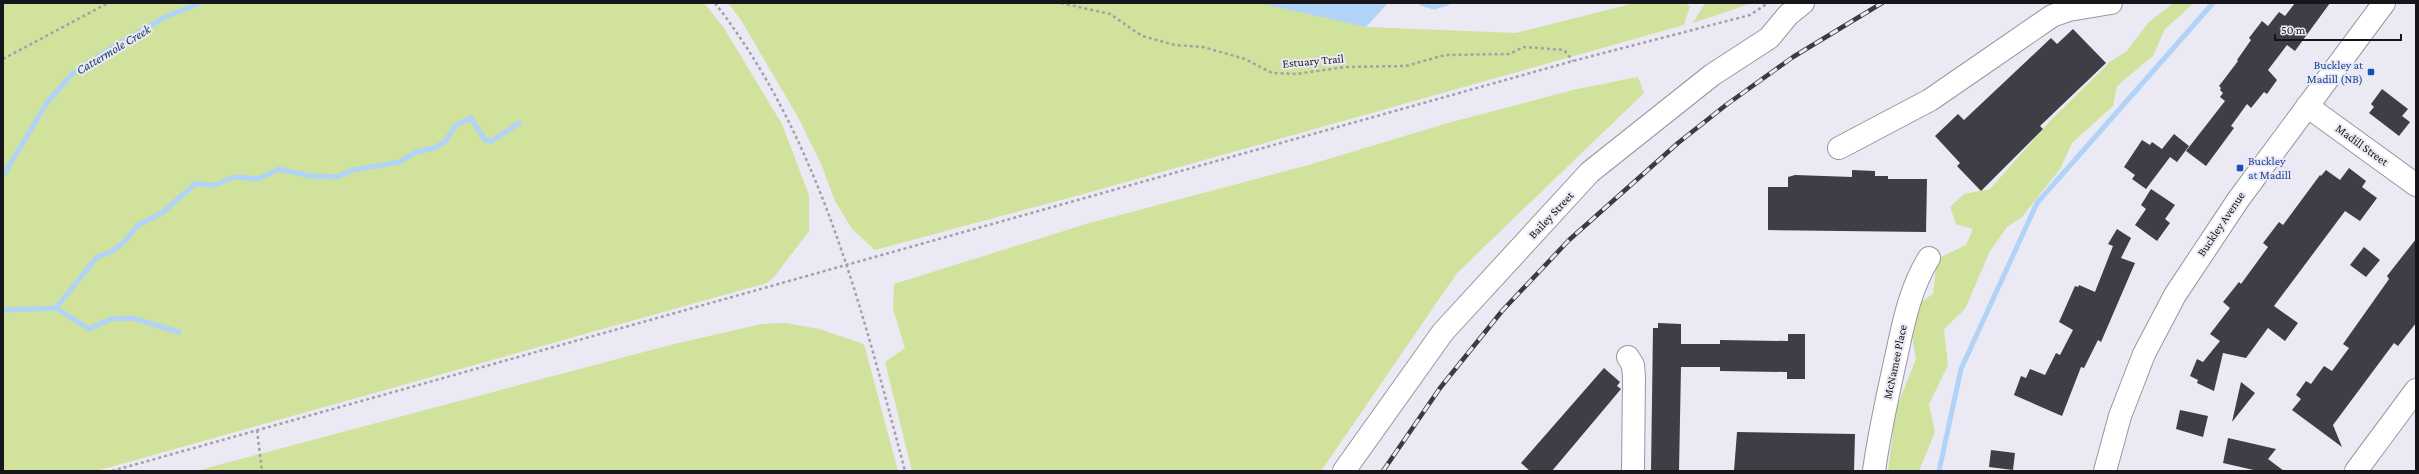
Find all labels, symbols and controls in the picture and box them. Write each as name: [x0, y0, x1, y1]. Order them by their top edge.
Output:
scale bar: [2275, 16, 2401, 42]
water label: Cattermole Creek: [73, 21, 154, 77]
text: 50 m: [2281, 23, 2306, 37]
street label: Estuary Trail: [1282, 51, 1344, 71]
place label: Buckley at Madill (NB): [2307, 58, 2364, 86]
marker: Buckley at Madill (NB): [2366, 67, 2376, 77]
street label: Madill Street: [2333, 121, 2392, 169]
place label: Buckley at Madill: [2248, 154, 2291, 182]
marker: Buckley at Madill: [2235, 163, 2245, 173]
street label: Bailey Street: [1526, 188, 1577, 242]
street label: Buckley Avenue: [2194, 189, 2248, 259]
street label: McNamee Place: [1880, 324, 1910, 400]

